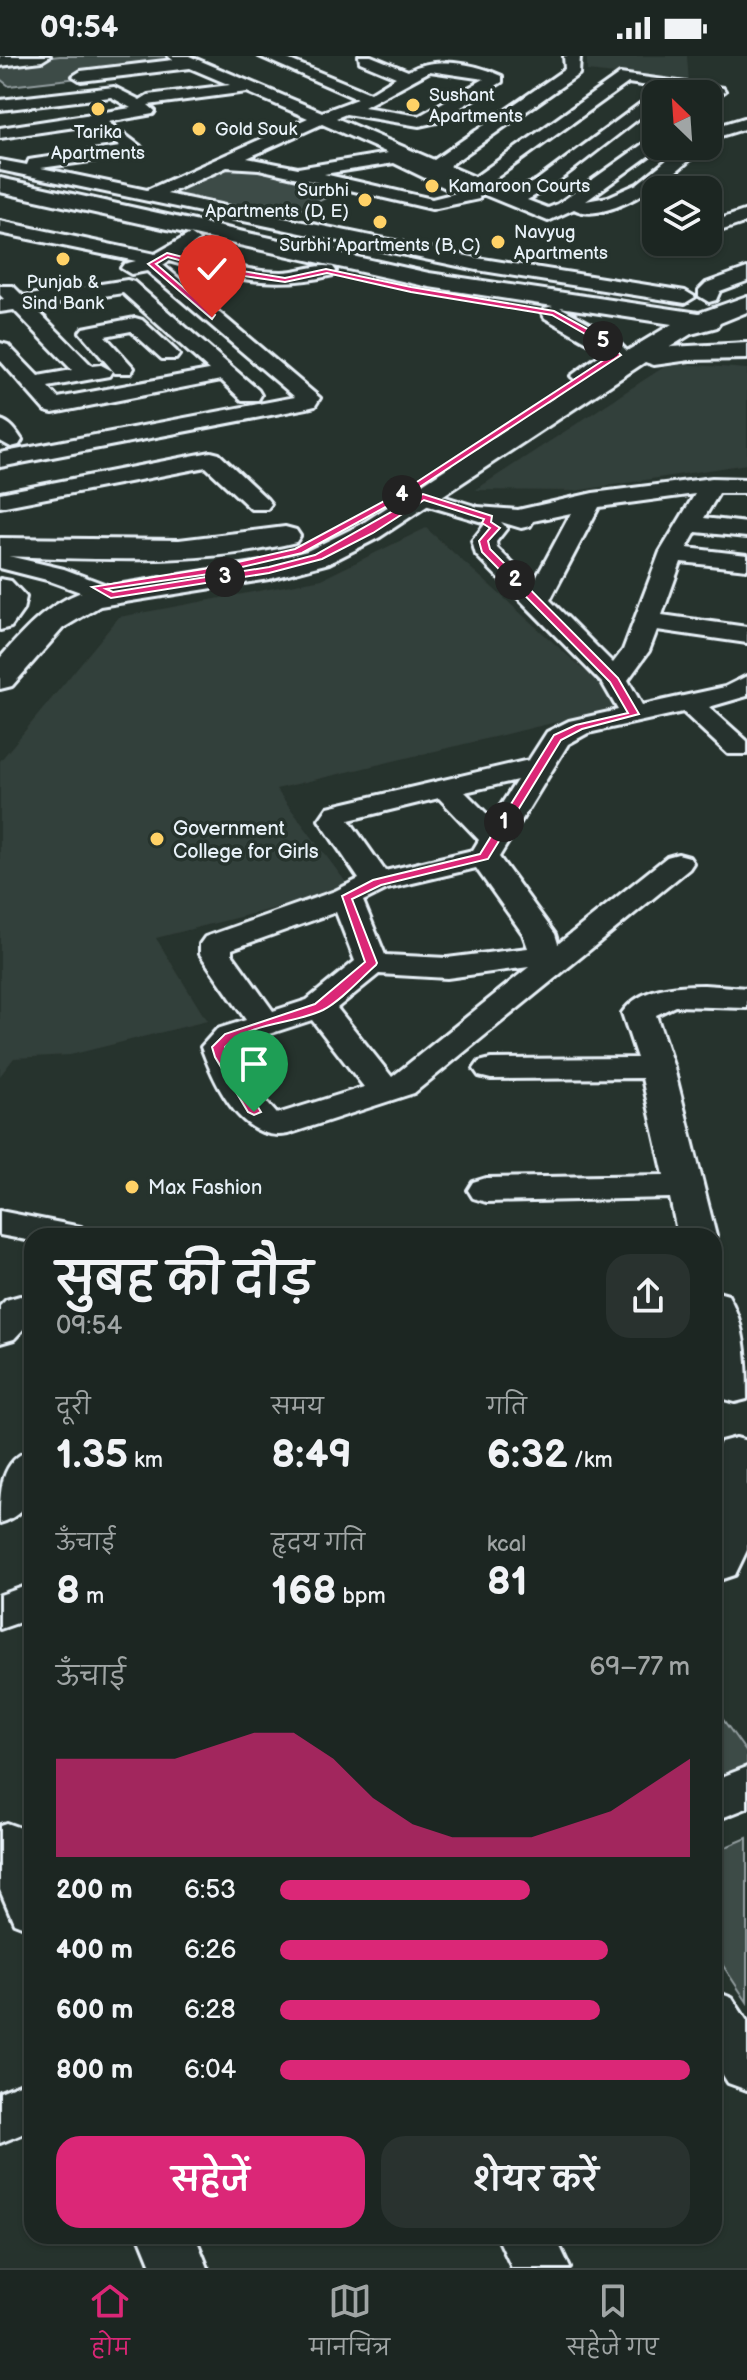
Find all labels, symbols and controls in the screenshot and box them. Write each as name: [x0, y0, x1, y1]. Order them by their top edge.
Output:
text: 09:54: [40, 10, 118, 46]
north arrow: [642, 80, 722, 160]
map controls: [642, 80, 722, 256]
place label: Sushant Apartments: [429, 85, 523, 127]
marker: Sushant Apartments: [404, 96, 422, 114]
marker: Tarika Apartments: [89, 100, 107, 118]
place label: Gold Souk: [215, 119, 297, 140]
marker: Gold Souk: [190, 120, 208, 138]
place label: Tarika Apartments: [51, 122, 145, 164]
place label: Kamaroon Courts: [448, 176, 590, 197]
button: layers: [642, 176, 722, 256]
marker: Kamaroon Courts: [423, 177, 441, 195]
place label: Surbhi Apartments (D, E): [205, 180, 349, 222]
marker: Surbhi Apartments (D, E): [356, 191, 374, 209]
marker: Surbhi Apartments (B, C): [371, 213, 389, 231]
place label: Navyug Apartments: [514, 222, 608, 264]
marker: Navyug Apartments: [489, 233, 507, 251]
pin: [178, 235, 246, 317]
place label: Surbhi Apartments (B, C): [279, 235, 481, 256]
icon: check: [190, 247, 234, 291]
marker: Punjab & Sind Bank: [54, 250, 72, 268]
place label: Punjab & Sind Bank: [22, 272, 104, 314]
pin: 5: [583, 321, 623, 361]
text: 5: [597, 327, 609, 354]
pin: 4: [382, 475, 422, 515]
text: 4: [396, 481, 408, 508]
pin: 3: [205, 557, 245, 597]
pin: 2: [495, 560, 535, 600]
text: 3: [219, 563, 231, 590]
text: 2: [508, 566, 522, 593]
pin: 1: [484, 802, 524, 842]
text: 1: [499, 808, 509, 835]
place label: Government College for Girls: [173, 817, 319, 864]
marker: Government College for Girls: [148, 830, 166, 848]
pin: [220, 1030, 288, 1112]
icon: arrive: [232, 1042, 276, 1086]
place label: Max Fashion: [148, 1176, 262, 1200]
marker: Max Fashion: [123, 1178, 141, 1196]
text: सुबह की दौड़: [56, 1254, 313, 1307]
button: share: [606, 1254, 690, 1338]
text: 09:54: [56, 1311, 122, 1342]
text: दूरी: [56, 1394, 91, 1421]
text: समय: [271, 1394, 324, 1421]
text: गति: [487, 1394, 527, 1421]
text: 1.35: [56, 1431, 128, 1479]
text: 8:49: [271, 1431, 352, 1479]
text: 6:32: [487, 1431, 568, 1479]
text: km: [128, 1447, 163, 1474]
text: /km: [568, 1447, 613, 1474]
text: ऊँचाई: [56, 1530, 115, 1557]
text: हृदय गति: [271, 1530, 365, 1557]
text: kcal: [487, 1531, 526, 1558]
text: 81: [487, 1558, 528, 1606]
text: 8: [56, 1567, 80, 1615]
text: 168: [271, 1567, 336, 1615]
text: m: [80, 1583, 104, 1610]
text: bpm: [336, 1583, 386, 1610]
text: 69–77 m: [589, 1652, 690, 1683]
text: ऊँचाई: [56, 1662, 126, 1693]
text: 200 m: [56, 1875, 133, 1906]
text: 6:53: [184, 1875, 236, 1906]
text: 400 m: [56, 1935, 133, 1966]
text: 6:26: [184, 1935, 236, 1966]
text: 600 m: [56, 1995, 133, 2026]
text: 6:28: [184, 1995, 236, 2026]
text: 800 m: [56, 2055, 133, 2086]
text: 6:04: [184, 2055, 236, 2086]
button: सहेजें: [56, 2136, 365, 2228]
button: शेयर करें: [381, 2136, 690, 2228]
tab: होम: [88, 2279, 132, 2372]
tab: मानचित्र: [309, 2279, 390, 2372]
tab: सहेजे गए: [567, 2279, 659, 2372]

